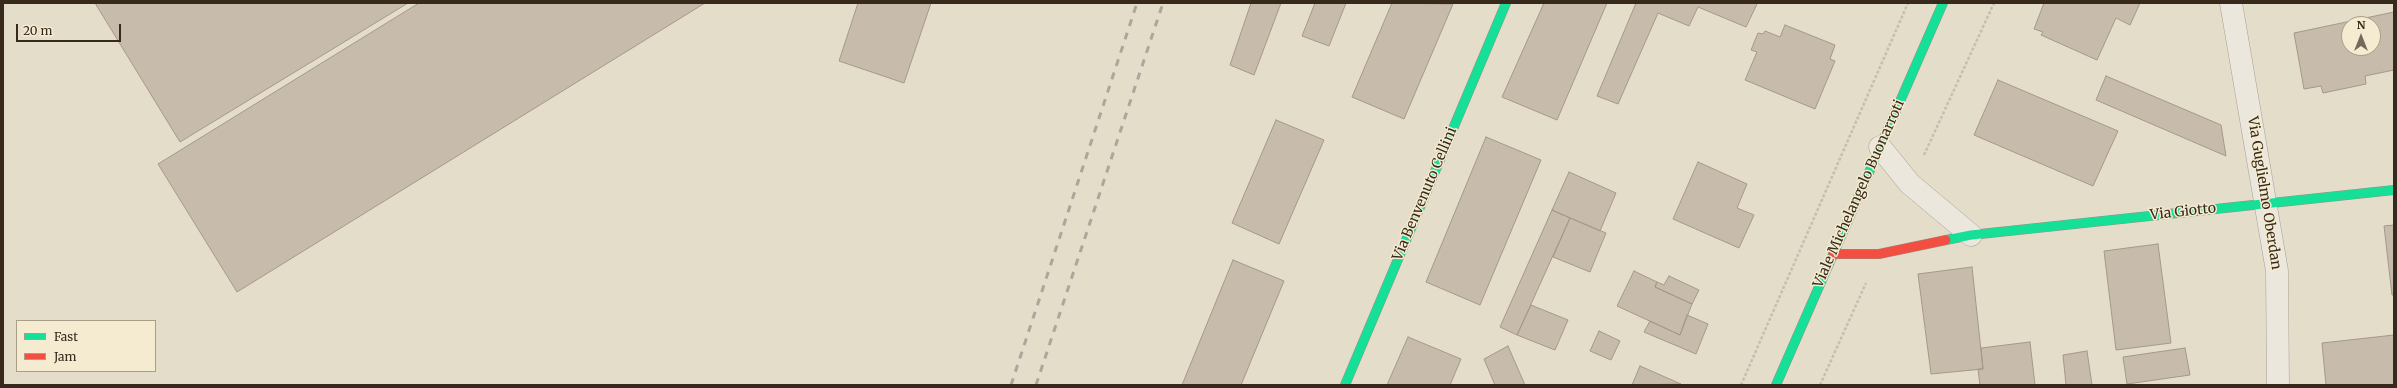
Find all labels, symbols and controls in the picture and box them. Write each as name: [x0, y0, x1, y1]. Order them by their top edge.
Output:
scale bar: [18, 16, 123, 42]
north arrow: [2341, 16, 2381, 56]
text: N: [2357, 18, 2365, 32]
text: 20 m: [23, 23, 52, 38]
street label: Viale Michelangelo Buonarroti: [1810, 97, 1908, 291]
street label: Via Guglielmo Oberdan: [2244, 115, 2284, 271]
street label: Via Benvenuto Cellini: [1389, 125, 1461, 263]
street label: Via Giotto: [2149, 200, 2217, 224]
legend: [16, 320, 156, 372]
text: Fast: [54, 329, 78, 344]
text: Jam: [54, 349, 76, 364]

